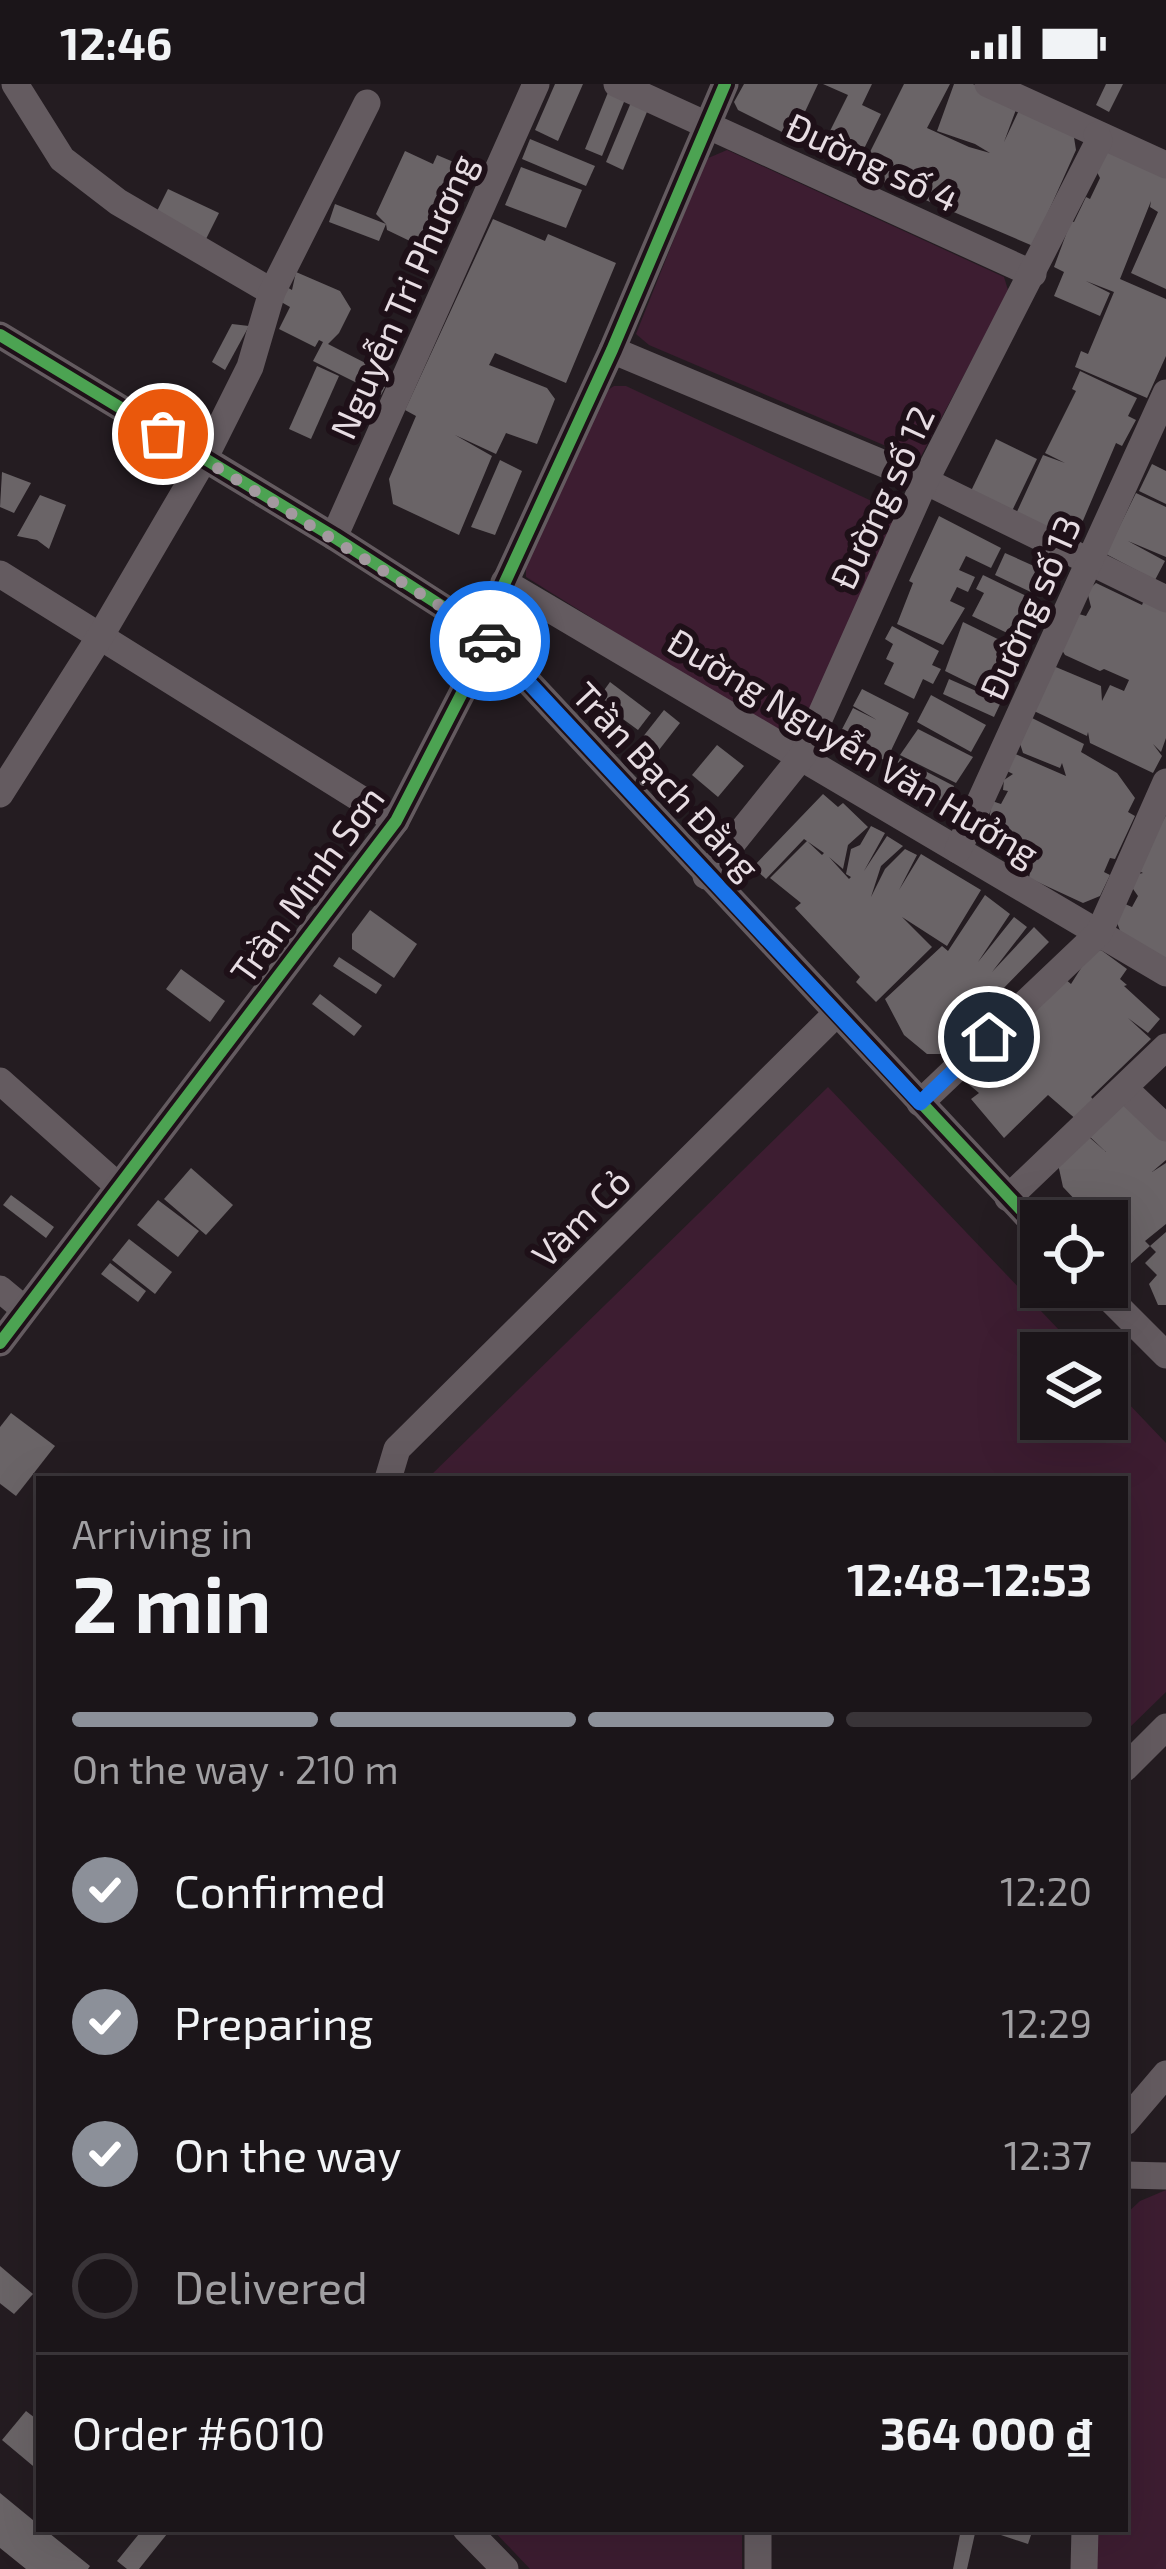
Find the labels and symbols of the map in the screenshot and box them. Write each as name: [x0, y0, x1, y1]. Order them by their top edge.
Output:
street label: Đường số 4: [780, 103, 966, 219]
street label: Nguyễn Tri Phương: [320, 147, 484, 445]
pin: [112, 383, 214, 485]
street label: Đường số 12: [820, 399, 942, 595]
street label: Đường số 13: [969, 508, 1089, 706]
courier: [430, 581, 550, 701]
street label: Đường Nguyễn Văn Hưởng: [661, 618, 1047, 874]
street label: Trần Bạch Đằng: [565, 672, 769, 888]
street label: Trần Minh Sơn: [220, 777, 392, 991]
pin: [938, 986, 1040, 1088]
street label: Vàm Cỏ: [522, 1159, 638, 1275]

